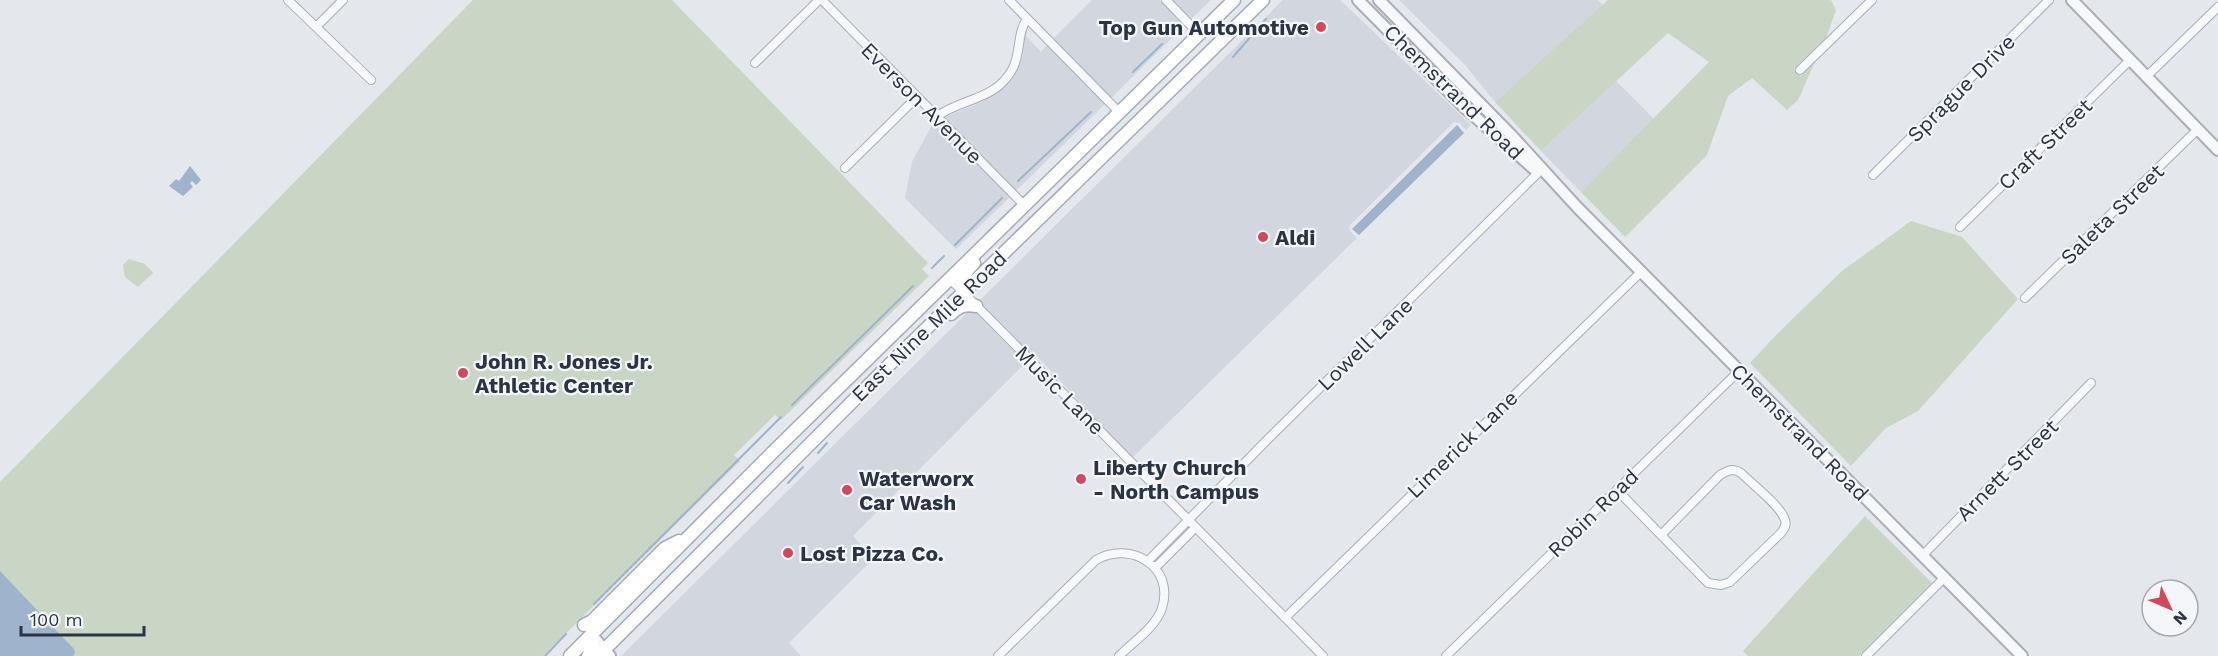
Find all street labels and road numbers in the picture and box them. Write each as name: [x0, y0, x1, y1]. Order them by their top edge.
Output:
street label: Chemstrand Road: [1379, 19, 1529, 165]
street label: Sprague Drive: [1902, 29, 2020, 147]
street label: Everson Avenue: [856, 37, 988, 169]
street label: Craft Street: [1993, 93, 2097, 195]
street label: Saleta Street: [2055, 158, 2169, 270]
street label: East Nine Mile Road: [846, 245, 1012, 407]
street label: Lowell Lane: [1312, 292, 1418, 396]
street label: Music Lane: [1010, 340, 1110, 440]
street label: Chemstrand Road: [1726, 358, 1874, 506]
street label: Limerick Lane: [1401, 385, 1523, 503]
street label: Arnett Street: [1951, 414, 2063, 526]
street label: Robin Road: [1542, 464, 1644, 562]

